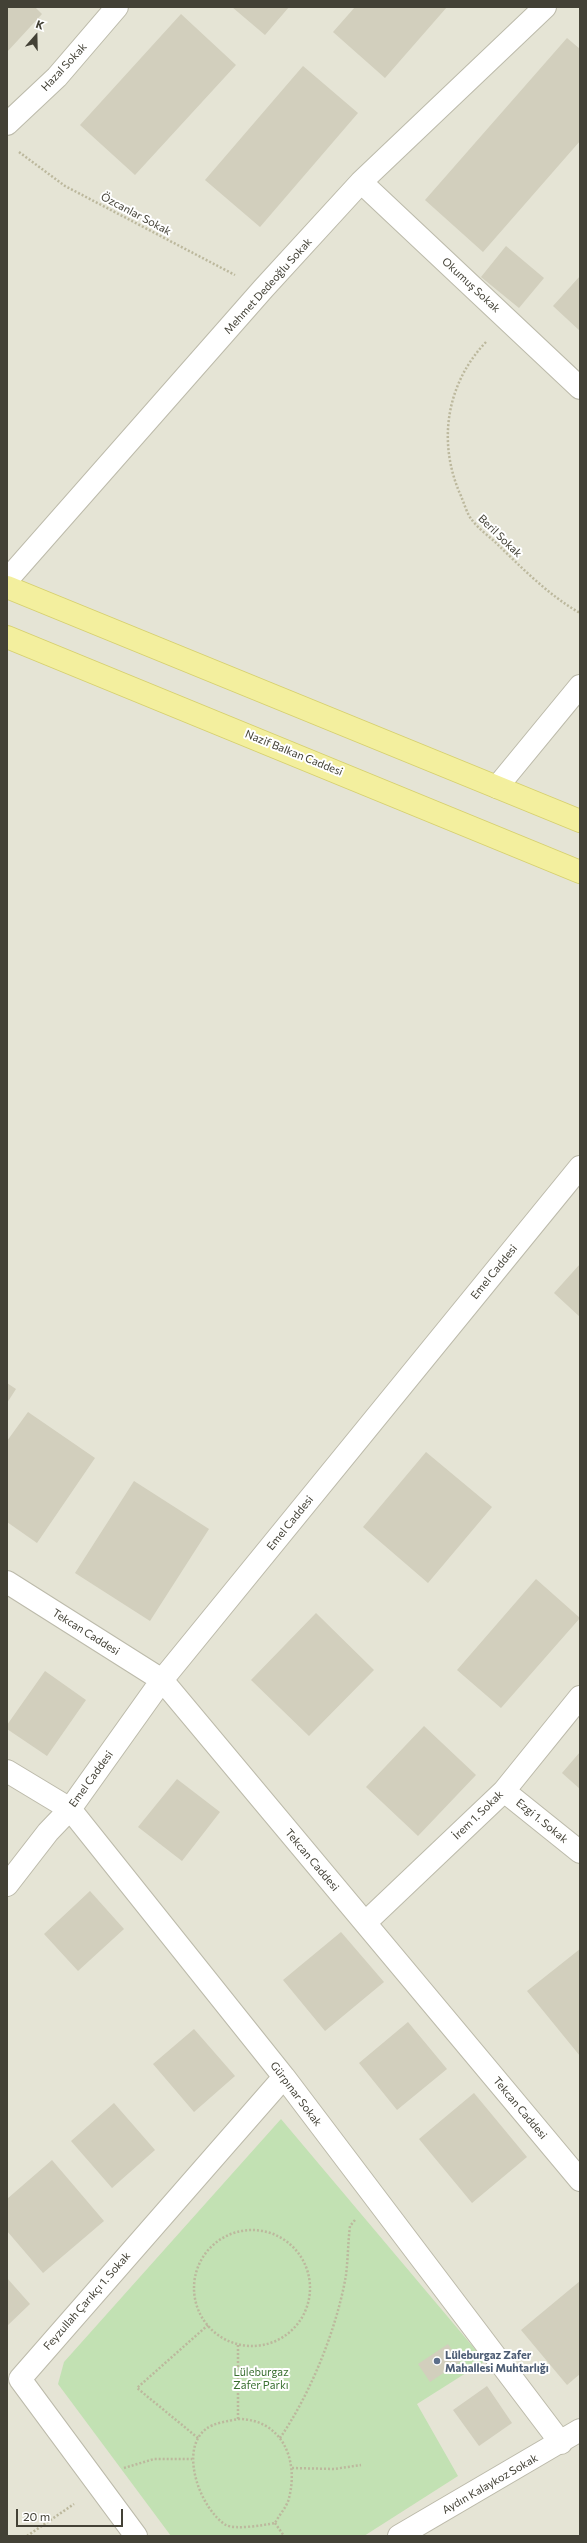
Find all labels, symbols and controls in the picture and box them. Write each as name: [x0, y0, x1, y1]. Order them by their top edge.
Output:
north arrow: [16, 16, 56, 56]
text: K: [34, 17, 46, 32]
street label: Hazal Sokak: [38, 40, 90, 94]
street label: Özcanlar Sokak: [99, 190, 173, 238]
street label: Mehmet Dedeoğlu Sokak: [221, 235, 315, 337]
street label: Okumuş Sokak: [439, 255, 503, 315]
street label: Beril Sokak: [475, 512, 525, 560]
street label: Nazif Balkan Caddesi: [243, 727, 345, 779]
street label: Emel Caddesi: [468, 1242, 520, 1302]
street label: Emel Caddesi: [264, 1493, 316, 1553]
street label: Tekcan Caddesi: [50, 1606, 122, 1658]
street label: Emel Caddesi: [66, 1748, 116, 1810]
street label: İrem 1. Sokak: [450, 1788, 506, 1842]
street label: Ezgi 1. Sokak: [513, 1796, 571, 1846]
street label: Tekcan Caddesi: [282, 1826, 342, 1894]
street label: Gürpınar Sokak: [268, 2059, 324, 2129]
street label: Tekcan Caddesi: [490, 2074, 550, 2142]
street label: Feyzullah Çarıkçı 1. Sokak: [41, 2249, 133, 2353]
place label: Lüleburgaz Zafer Mahallesi Muhtarlığı: [445, 2348, 549, 2374]
marker: Lüleburgaz Zafer Mahallesi Muhtarlığı: [432, 2356, 442, 2366]
park label: Lüleburgaz Zafer Parkı: [233, 2365, 289, 2391]
street label: Aydın Kalaykoz Sokak: [440, 2451, 540, 2517]
scale bar: [18, 2501, 125, 2527]
text: 20 m: [23, 2509, 50, 2523]

